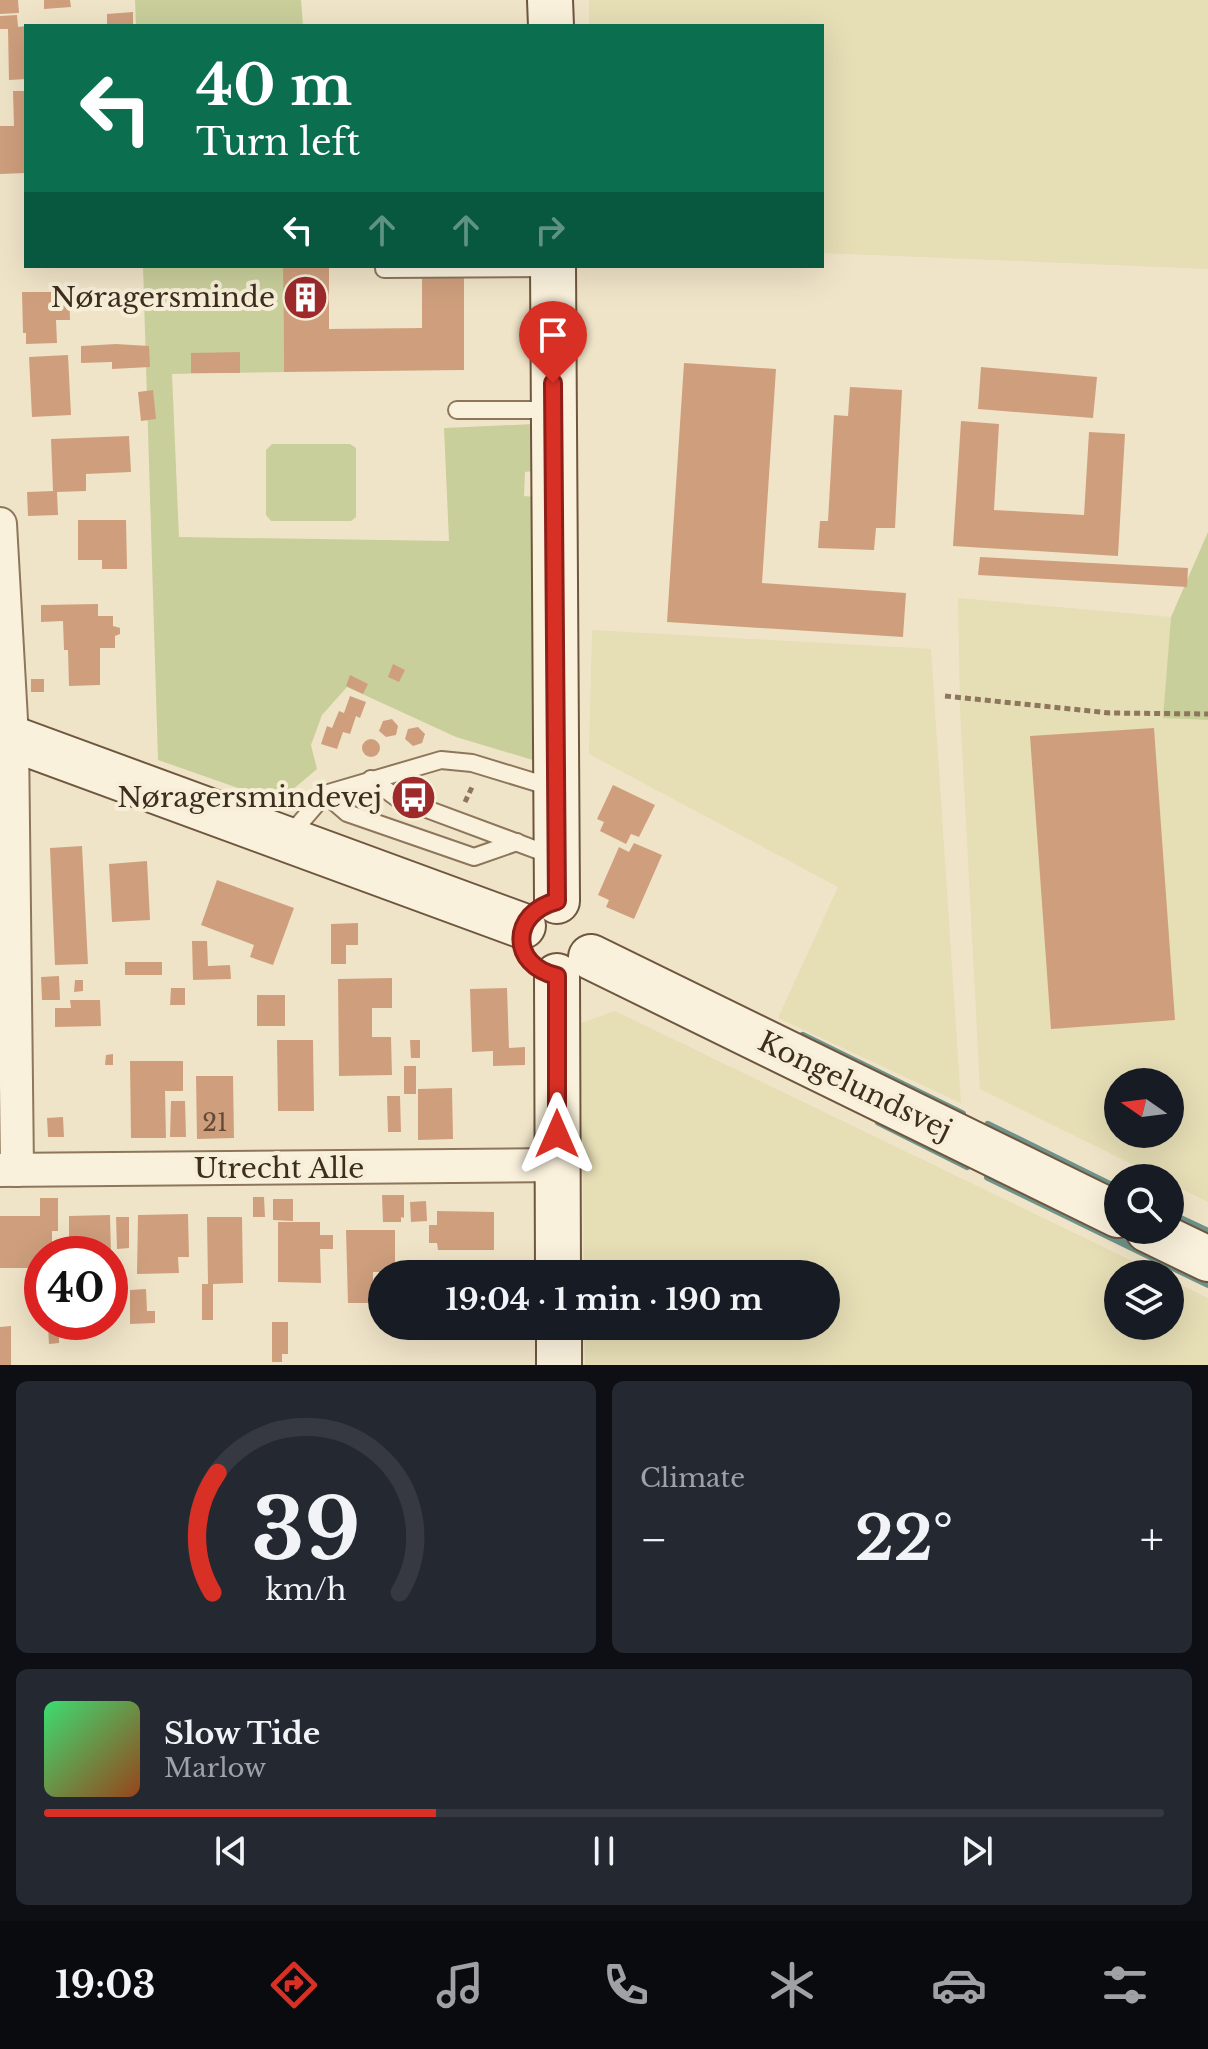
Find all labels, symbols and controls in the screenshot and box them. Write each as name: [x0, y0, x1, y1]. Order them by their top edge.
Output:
text: 40 m: [196, 51, 352, 120]
icon: left: [64, 56, 168, 160]
text: Turn left: [196, 120, 360, 165]
icon: left: [276, 208, 320, 252]
icon: ahead: [360, 208, 404, 252]
icon: ahead: [444, 208, 488, 252]
icon: right: [528, 208, 572, 252]
building icon: Nøragersminde: [282, 273, 330, 321]
place label: Nøragersminde: [51, 280, 275, 315]
pin: [519, 301, 587, 383]
icon: arrive: [531, 313, 575, 357]
bus stop icon: Nøragersmindevej: [389, 773, 437, 821]
place label: Nøragersmindevej: [117, 780, 382, 815]
street label: Kongelundsvej: [753, 1024, 957, 1148]
north arrow: [1104, 1068, 1184, 1148]
map controls: [1104, 1068, 1184, 1340]
position arrow: [515, 1092, 599, 1176]
house number: 21: [202, 1108, 228, 1137]
street label: Utrecht Alle: [194, 1151, 364, 1186]
button: search: [1104, 1164, 1184, 1244]
speed limit sign: 40: [24, 1236, 128, 1340]
button: layers: [1104, 1260, 1184, 1340]
text: 19:04 · 1 min · 190 m: [445, 1281, 763, 1318]
text: Climate: [640, 1462, 745, 1494]
text: 39: [251, 1478, 361, 1581]
text: 22°: [855, 1502, 953, 1576]
text: −: [640, 1512, 668, 1567]
text: +: [1140, 1512, 1164, 1567]
text: km/h: [265, 1572, 347, 1608]
text: Slow Tide: [164, 1715, 320, 1752]
text: Marlow: [164, 1752, 266, 1784]
icon: previous: [209, 1829, 253, 1873]
icon: pause: [582, 1829, 626, 1873]
icon: next: [955, 1829, 999, 1873]
icon: directions: [266, 1957, 322, 2013]
icon: music: [432, 1957, 488, 2013]
icon: phone: [598, 1957, 654, 2013]
icon: climate: [764, 1957, 820, 2013]
icon: car: [931, 1957, 987, 2013]
icon: filters: [1097, 1957, 1153, 2013]
text: 19:03: [55, 1963, 155, 2008]

